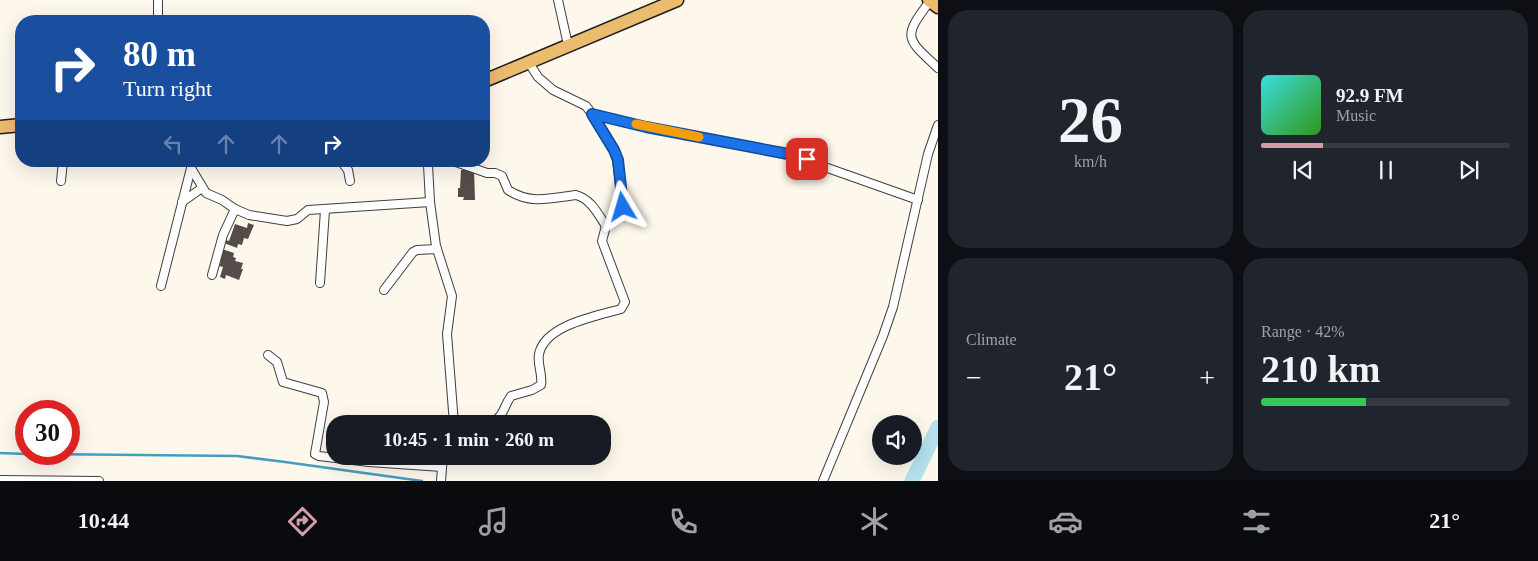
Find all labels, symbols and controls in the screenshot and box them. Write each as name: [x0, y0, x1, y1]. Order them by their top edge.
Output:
icon: right: [40, 35, 105, 100]
text: 80 m: [123, 35, 196, 74]
text: Turn right: [123, 76, 212, 101]
text: 26: [1058, 84, 1123, 156]
text: 92.9 FM: [1336, 85, 1404, 106]
text: Music: [1336, 107, 1376, 124]
icon: left: [159, 130, 187, 158]
icon: ahead: [212, 130, 240, 158]
icon: ahead: [265, 130, 293, 158]
icon: right: [318, 130, 346, 158]
pin: [786, 138, 828, 180]
icon: arrive: [793, 145, 821, 173]
text: km/h: [1074, 153, 1107, 170]
icon: previous: [1289, 156, 1317, 184]
icon: pause: [1372, 156, 1400, 184]
icon: next: [1455, 156, 1483, 184]
position arrow: [596, 180, 648, 232]
text: Range · 42%: [1261, 323, 1345, 340]
text: Climate: [966, 331, 1017, 348]
text: 210 km: [1261, 348, 1380, 390]
text: 21°: [1064, 356, 1117, 398]
text: −: [966, 362, 982, 393]
text: +: [1199, 362, 1215, 393]
speed limit sign: 30: [15, 400, 80, 465]
map controls: [872, 415, 922, 465]
button: sound: [872, 415, 922, 465]
text: 10:45 · 1 min · 260 m: [383, 429, 554, 450]
icon: directions: [285, 504, 320, 539]
icon: music: [476, 504, 511, 539]
icon: phone: [666, 504, 701, 539]
icon: climate: [857, 504, 892, 539]
icon: car: [1048, 504, 1083, 539]
icon: filters: [1239, 504, 1274, 539]
text: 10:44: [78, 508, 129, 533]
text: 21°: [1429, 508, 1460, 533]

